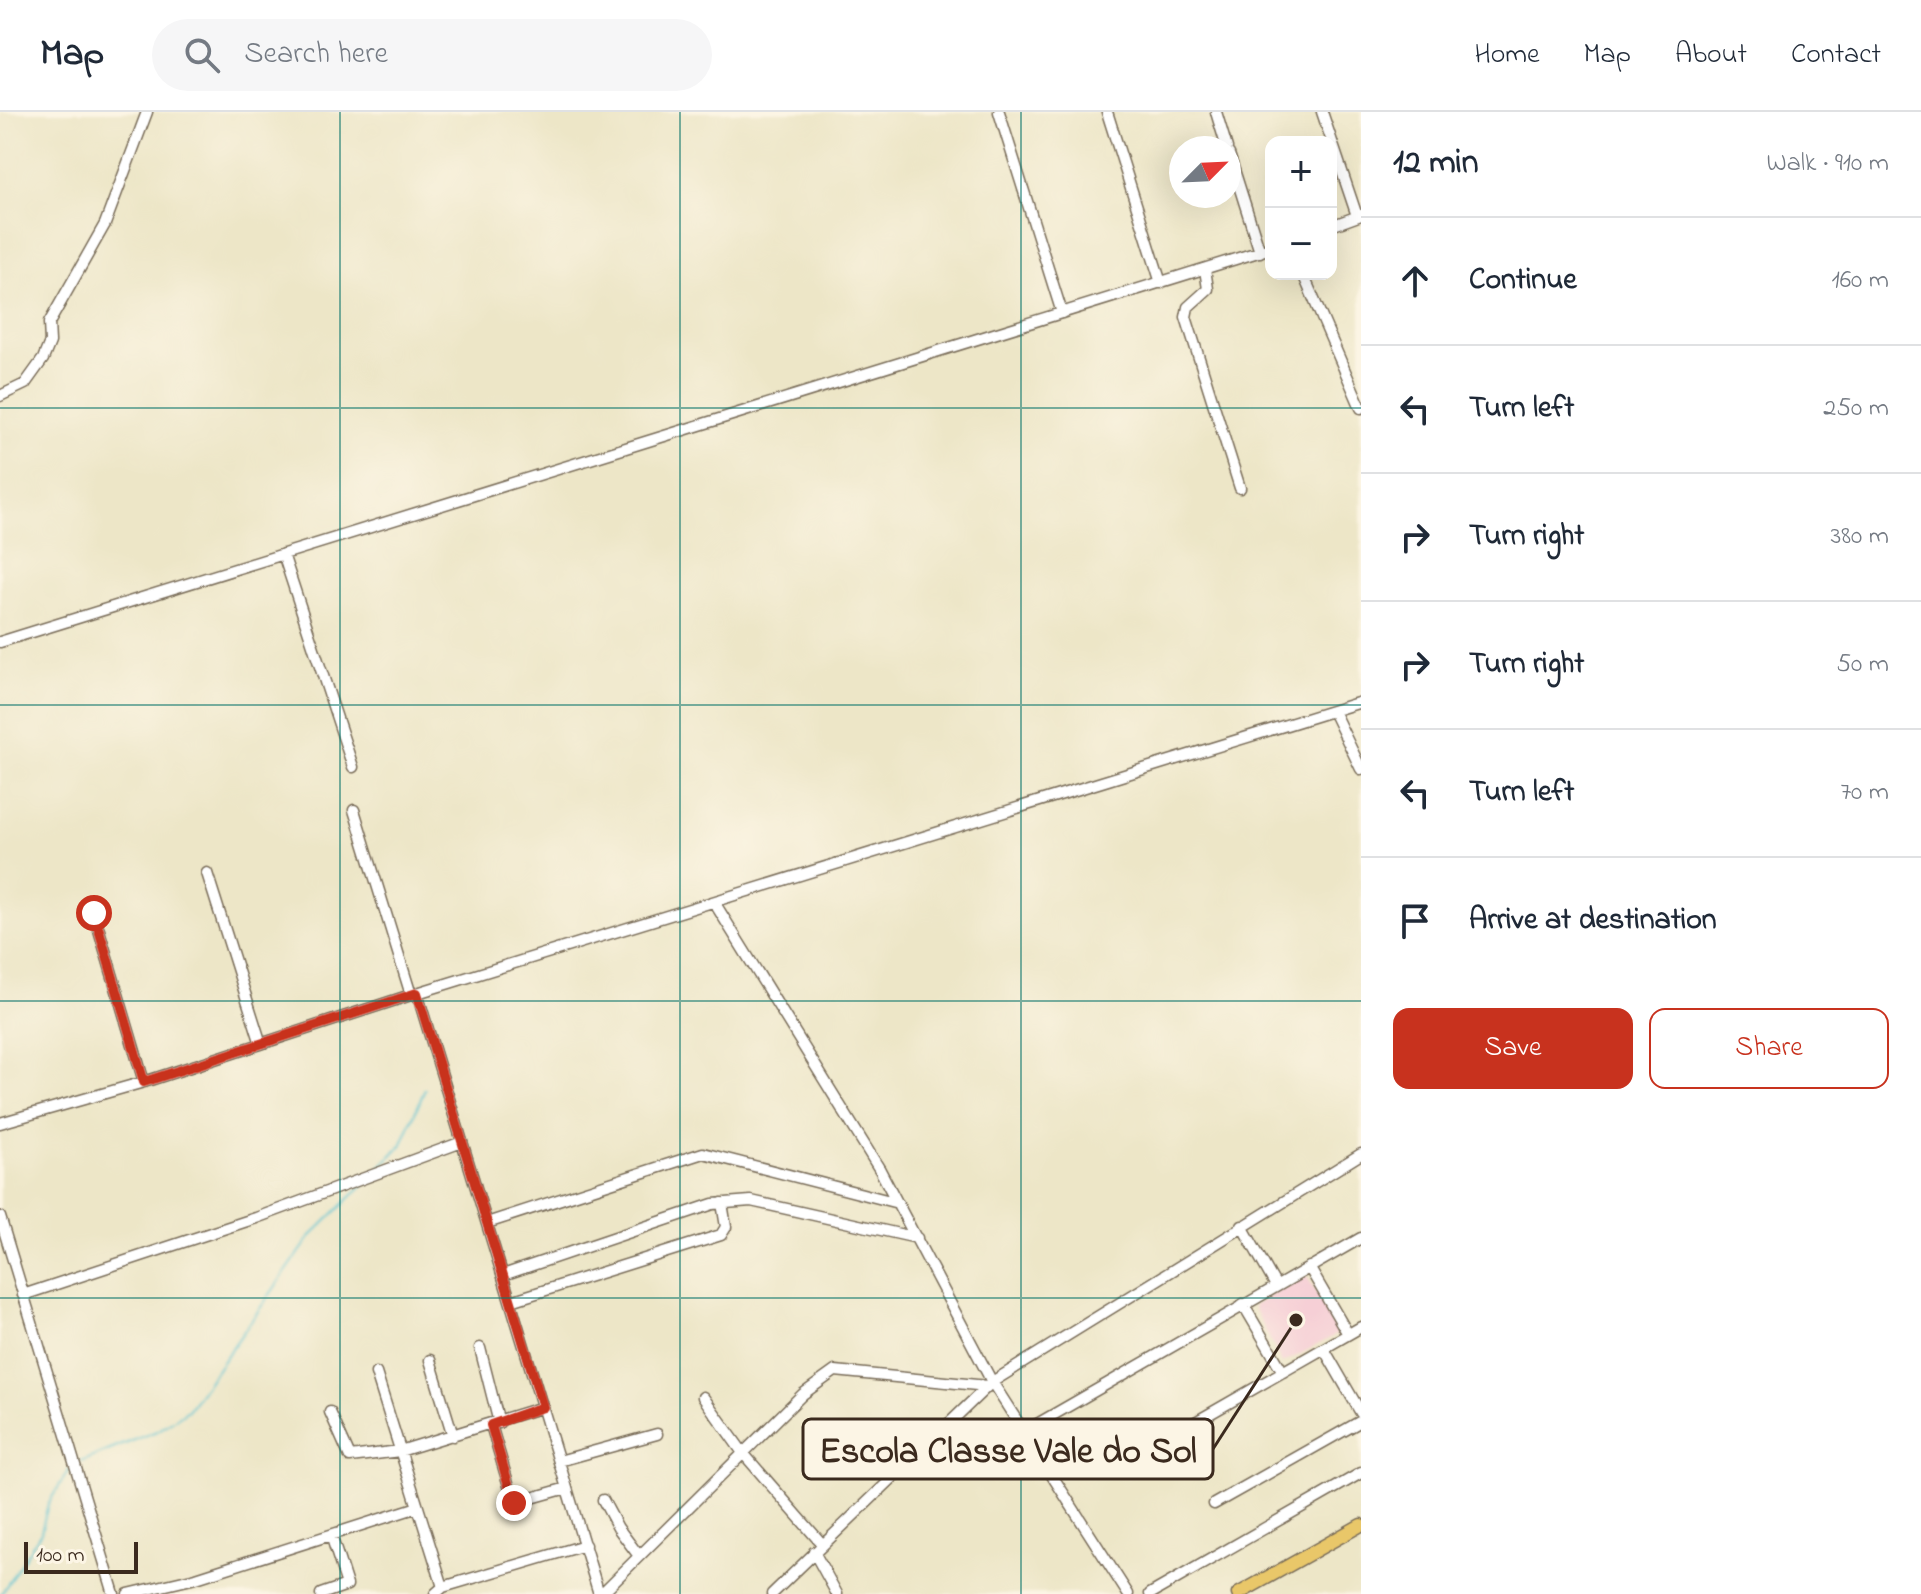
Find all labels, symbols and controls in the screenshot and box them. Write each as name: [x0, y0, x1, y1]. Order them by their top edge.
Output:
search box: [152, 19, 712, 91]
text: Map: [40, 27, 104, 83]
icon: search: [180, 33, 224, 77]
text: Search here: [244, 33, 388, 77]
text: Home: [1474, 35, 1540, 76]
text: Map: [1584, 35, 1631, 76]
text: About: [1675, 35, 1747, 76]
text: Contact: [1791, 35, 1881, 76]
north arrow: [1169, 136, 1241, 208]
map controls: [1265, 136, 1337, 280]
button: +: [1265, 136, 1337, 208]
text: 12 min: [1393, 139, 1478, 189]
text: Walk · 910 m: [1767, 145, 1889, 183]
button: −: [1265, 208, 1337, 280]
icon: ahead: [1393, 259, 1437, 303]
text: Continue: [1469, 259, 1577, 303]
text: 160 m: [1831, 262, 1889, 300]
icon: left: [1393, 387, 1437, 431]
text: Turn left: [1469, 387, 1574, 431]
text: 250 m: [1823, 390, 1889, 428]
icon: right: [1393, 515, 1437, 559]
text: Turn right: [1469, 515, 1584, 559]
text: 380 m: [1831, 518, 1889, 556]
icon: right: [1393, 643, 1437, 687]
text: Turn right: [1469, 643, 1584, 687]
text: 50 m: [1836, 646, 1889, 684]
icon: left: [1393, 771, 1437, 815]
text: Turn left: [1469, 771, 1574, 815]
text: 70 m: [1840, 774, 1889, 812]
route start: [76, 895, 112, 931]
icon: arrive: [1393, 899, 1437, 943]
text: Arrive at destination: [1469, 899, 1717, 943]
button: Save: [1393, 1008, 1633, 1089]
button: Share: [1649, 1008, 1889, 1089]
callout: Escola Classe Vale do Sol: [803, 1419, 1213, 1479]
text: Escola Classe Vale do Sol: [819, 1427, 1197, 1480]
route end: [496, 1485, 532, 1521]
scale bar: [24, 1538, 138, 1574]
text: 100 m: [36, 1540, 85, 1572]

